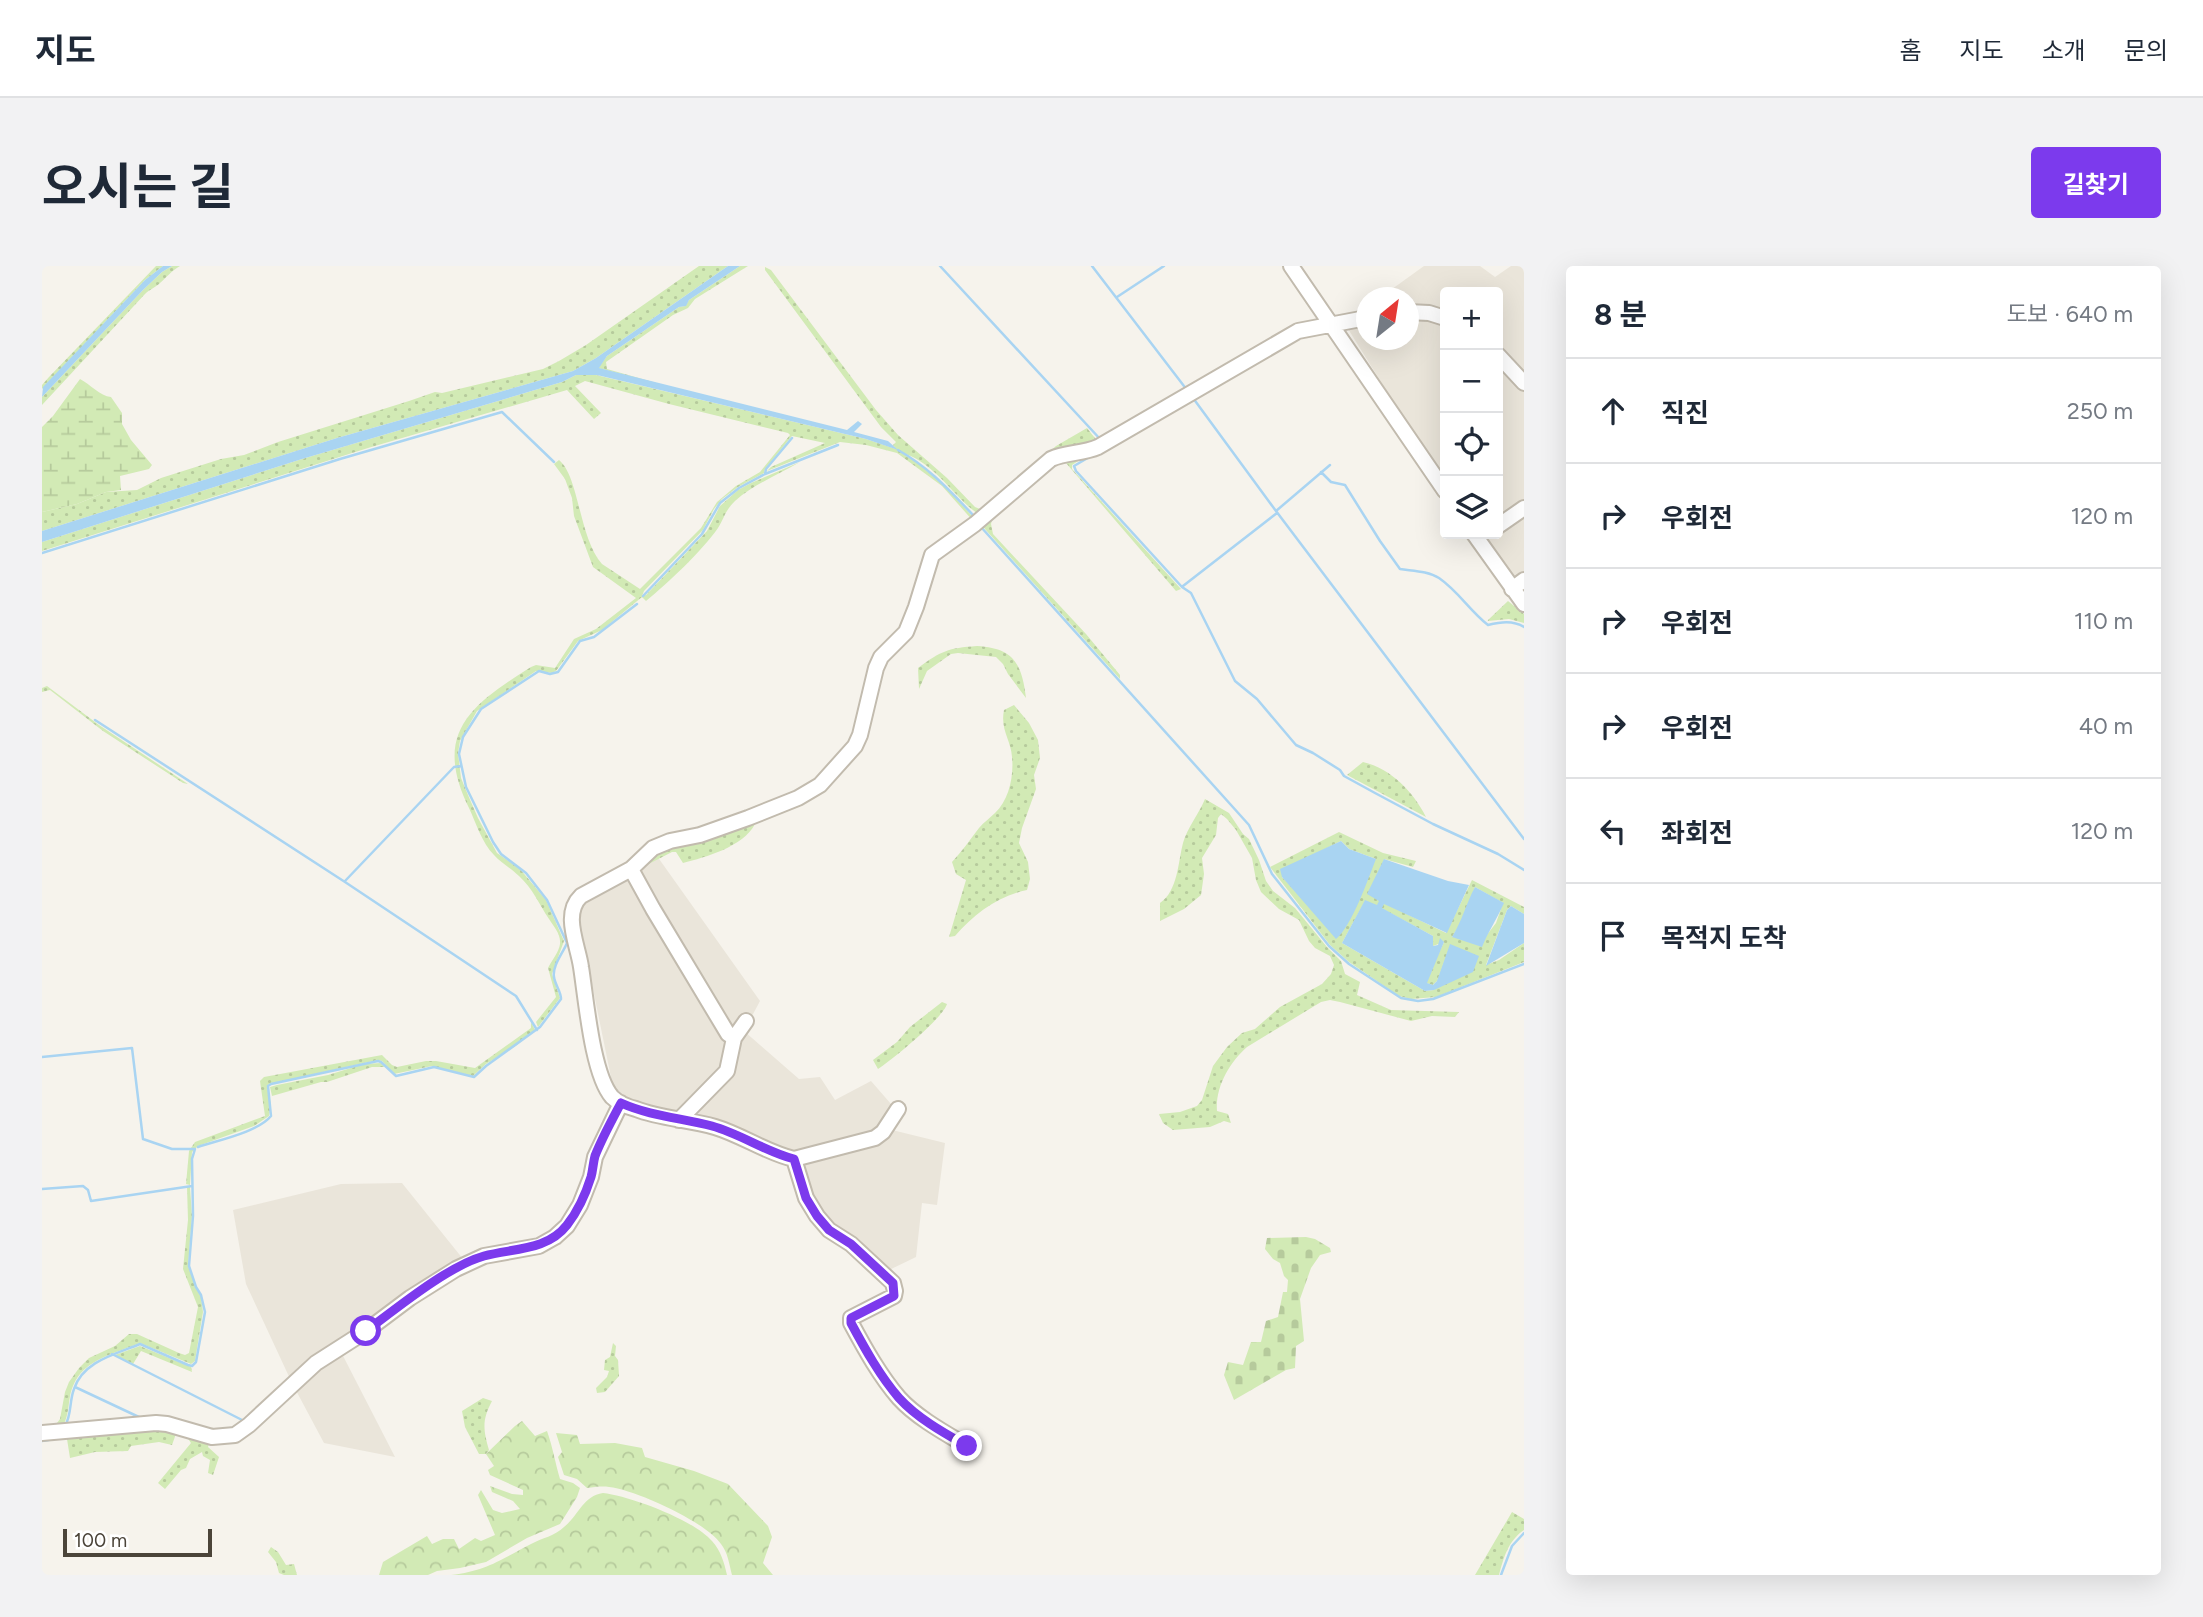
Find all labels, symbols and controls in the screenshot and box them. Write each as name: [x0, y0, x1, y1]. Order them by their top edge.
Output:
text: 지도: [35, 31, 96, 70]
text: 홈: [1899, 36, 1921, 65]
text: 지도: [1959, 36, 2004, 65]
text: 소개: [2042, 36, 2086, 65]
text: 문의: [2124, 36, 2168, 65]
button: 길찾기: [2031, 147, 2161, 218]
text: 오시는 길: [42, 157, 234, 216]
north arrow: [1356, 287, 1419, 350]
map controls: [1440, 287, 1503, 539]
button: +: [1440, 287, 1503, 350]
text: 8 분: [1594, 296, 1647, 333]
text: 도보 · 640 m: [2006, 300, 2133, 328]
button: −: [1440, 350, 1503, 413]
icon: ahead: [1594, 392, 1632, 430]
text: 직진: [1661, 397, 1709, 429]
text: 250 m: [2067, 397, 2133, 425]
button: locate: [1440, 413, 1503, 476]
button: layers: [1440, 476, 1503, 539]
icon: right: [1594, 497, 1632, 535]
text: 우회전: [1661, 502, 1733, 534]
text: 120 m: [2071, 502, 2133, 530]
icon: right: [1594, 602, 1632, 640]
text: 우회전: [1661, 607, 1733, 639]
text: 110 m: [2074, 607, 2133, 635]
icon: right: [1594, 707, 1632, 745]
text: 우회전: [1661, 712, 1733, 744]
text: 40 m: [2079, 712, 2133, 740]
icon: left: [1594, 812, 1632, 850]
text: 좌회전: [1661, 817, 1733, 849]
text: 120 m: [2071, 817, 2133, 845]
icon: arrive: [1594, 917, 1632, 955]
text: 목적지 도착: [1661, 922, 1787, 954]
route start: [350, 1315, 381, 1346]
route end: [951, 1430, 982, 1461]
scale bar: [63, 1526, 212, 1558]
text: 100 m: [74, 1529, 127, 1552]

